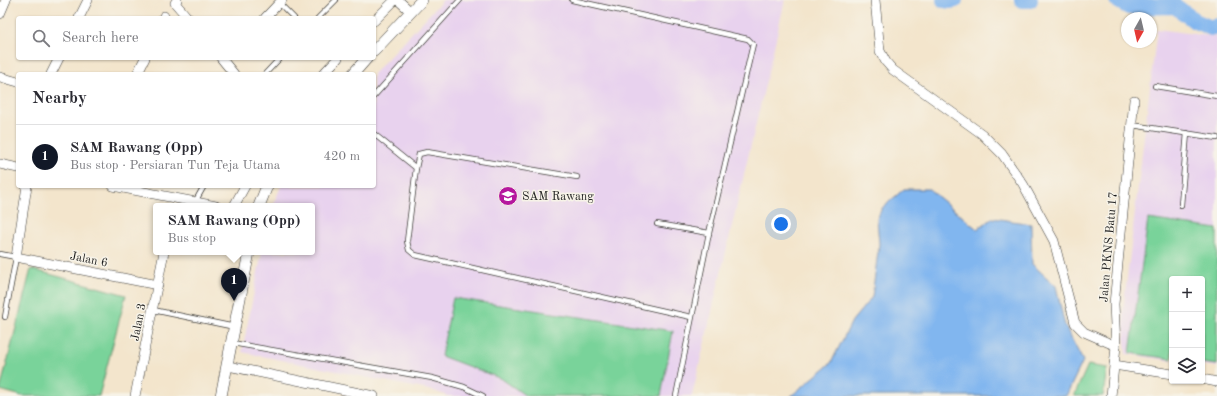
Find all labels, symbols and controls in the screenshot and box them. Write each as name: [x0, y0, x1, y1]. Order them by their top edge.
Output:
north arrow: [1121, 12, 1157, 48]
search box: [16, 16, 376, 60]
icon: search: [30, 27, 52, 49]
text: Search here: [62, 31, 139, 46]
text: Nearby: [32, 90, 87, 107]
text: SAM Rawang (Opp): [70, 141, 203, 156]
text: 1: [41, 150, 49, 163]
text: 420 m: [323, 150, 360, 163]
text: Bus stop · Persiaran Tun Teja Utama: [70, 159, 280, 172]
school or university icon: SAM Rawang: [497, 185, 519, 207]
place label: SAM Rawang: [522, 191, 594, 203]
street label: Jalan PKNS Batu 17: [1098, 191, 1120, 303]
popup: [153, 203, 315, 255]
text: SAM Rawang (Opp): [167, 214, 301, 229]
your location: [771, 214, 791, 234]
text: Bus stop: [167, 232, 216, 245]
street label: Jalan 6: [69, 250, 109, 270]
pin: 1: [221, 268, 247, 301]
map controls: [1169, 276, 1205, 384]
button: +: [1169, 276, 1205, 312]
street label: Jalan 3: [129, 302, 149, 342]
button: −: [1169, 312, 1205, 348]
button: layers: [1169, 348, 1205, 384]

